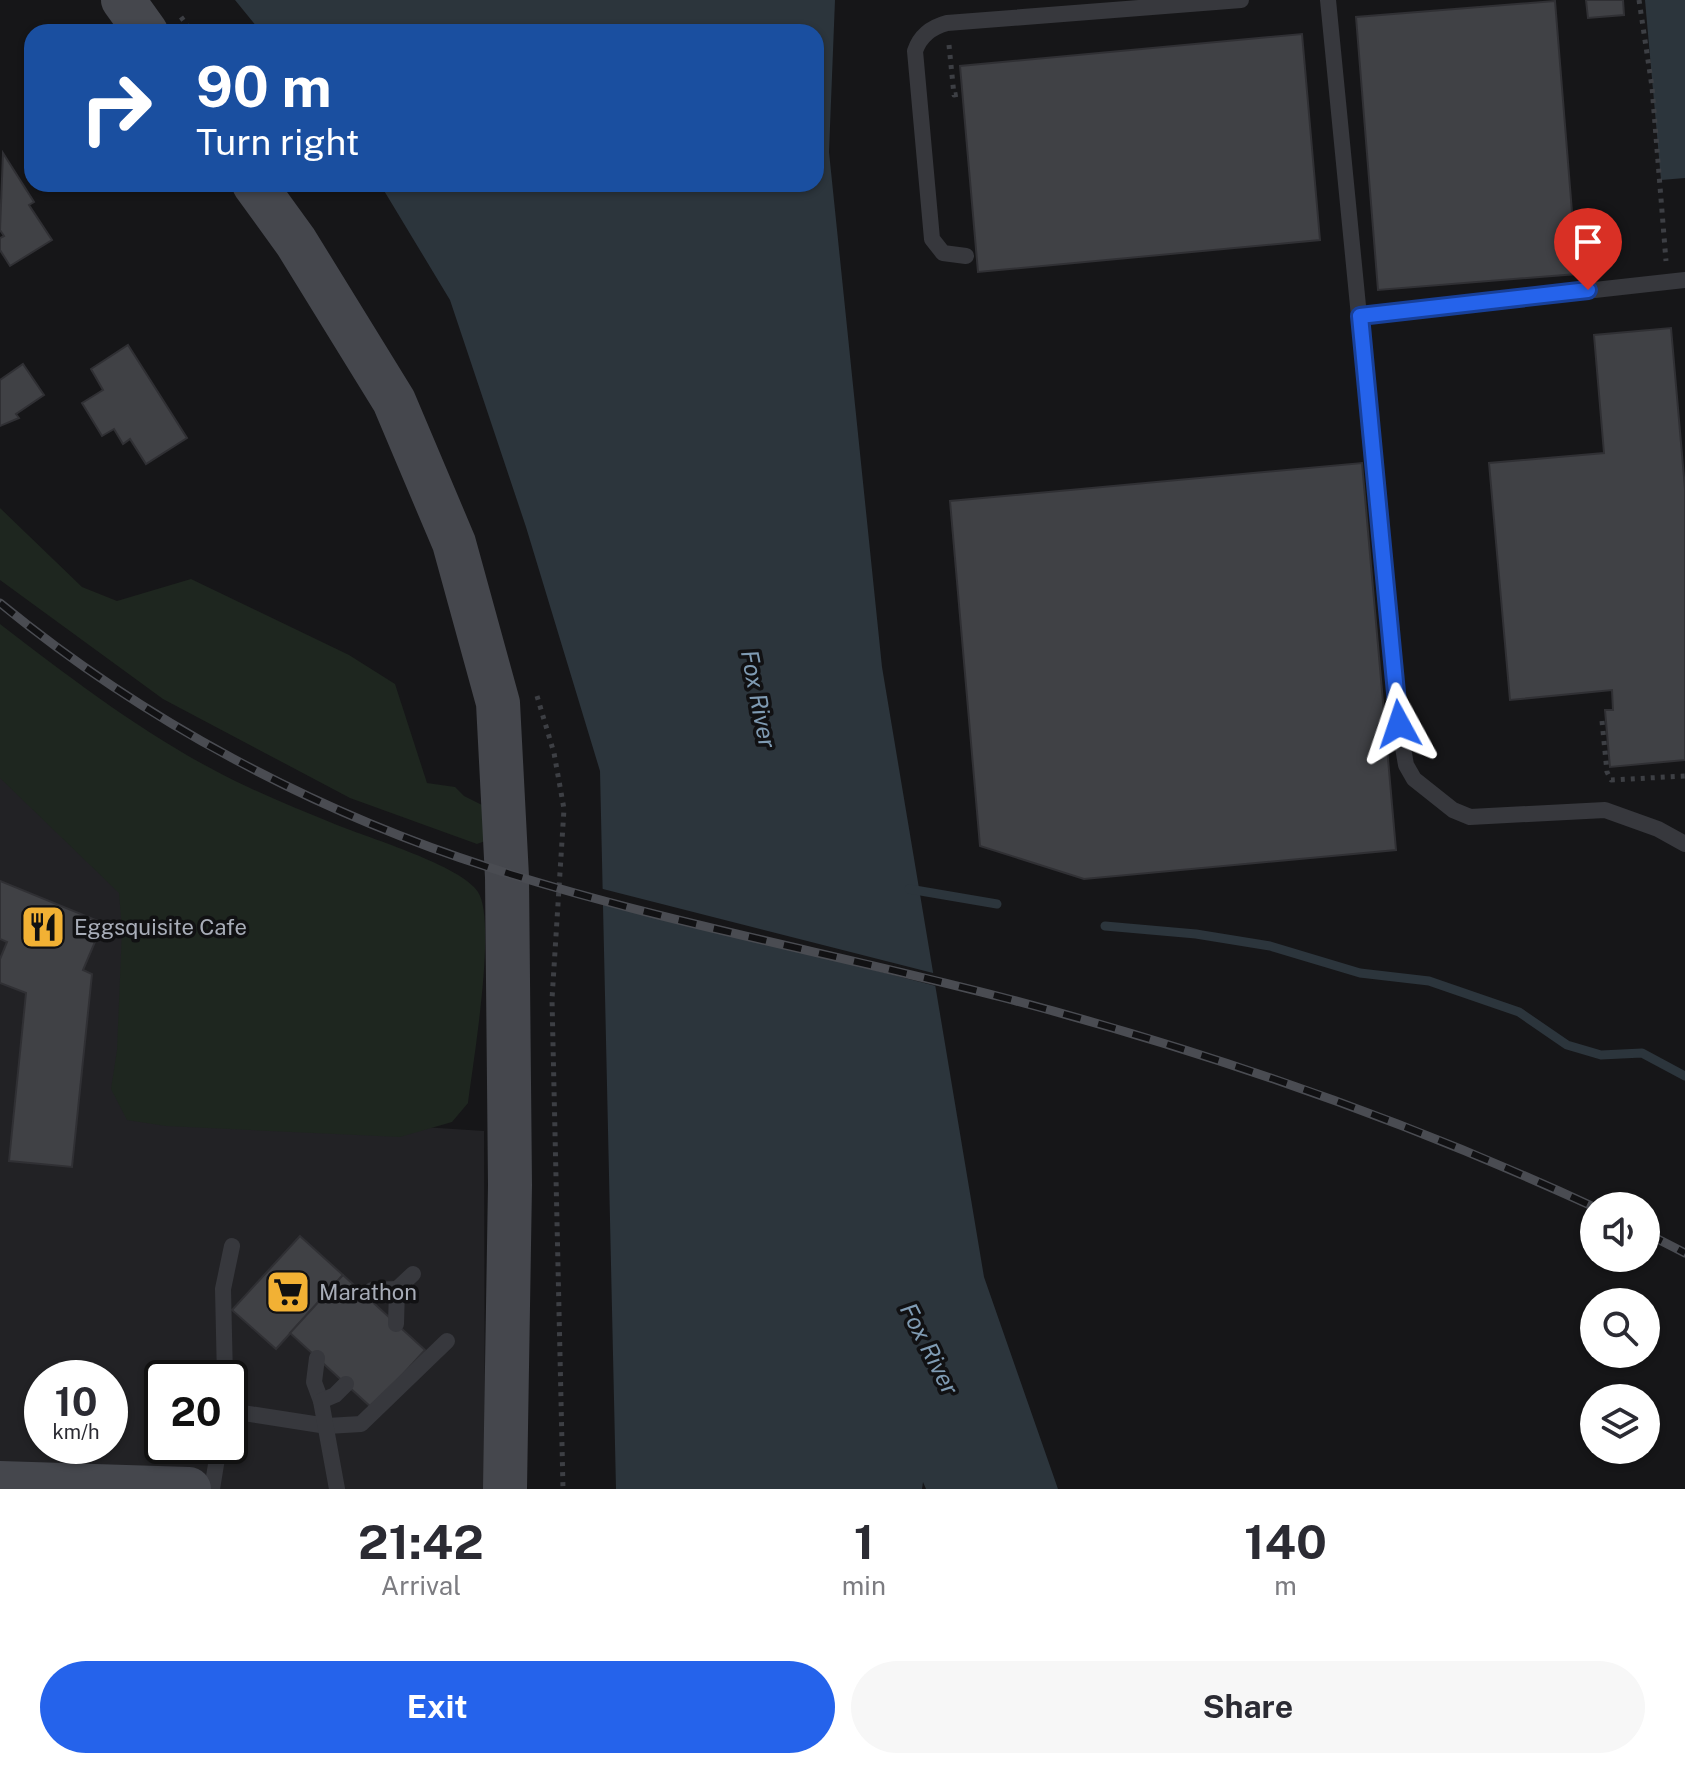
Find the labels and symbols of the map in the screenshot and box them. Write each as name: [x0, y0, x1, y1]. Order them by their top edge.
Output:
pin: [1554, 208, 1622, 290]
water label: Fox River: [736, 647, 782, 751]
position arrow: [1357, 682, 1441, 766]
restaurant icon: Eggsquisite Cafe: [19, 903, 67, 951]
place label: Eggsquisite Cafe: [74, 914, 247, 940]
supermarket icon: Marathon: [264, 1268, 312, 1316]
place label: Marathon: [319, 1279, 417, 1305]
water label: Fox River: [895, 1298, 965, 1400]
speed limit sign: 20: [144, 1360, 248, 1464]

